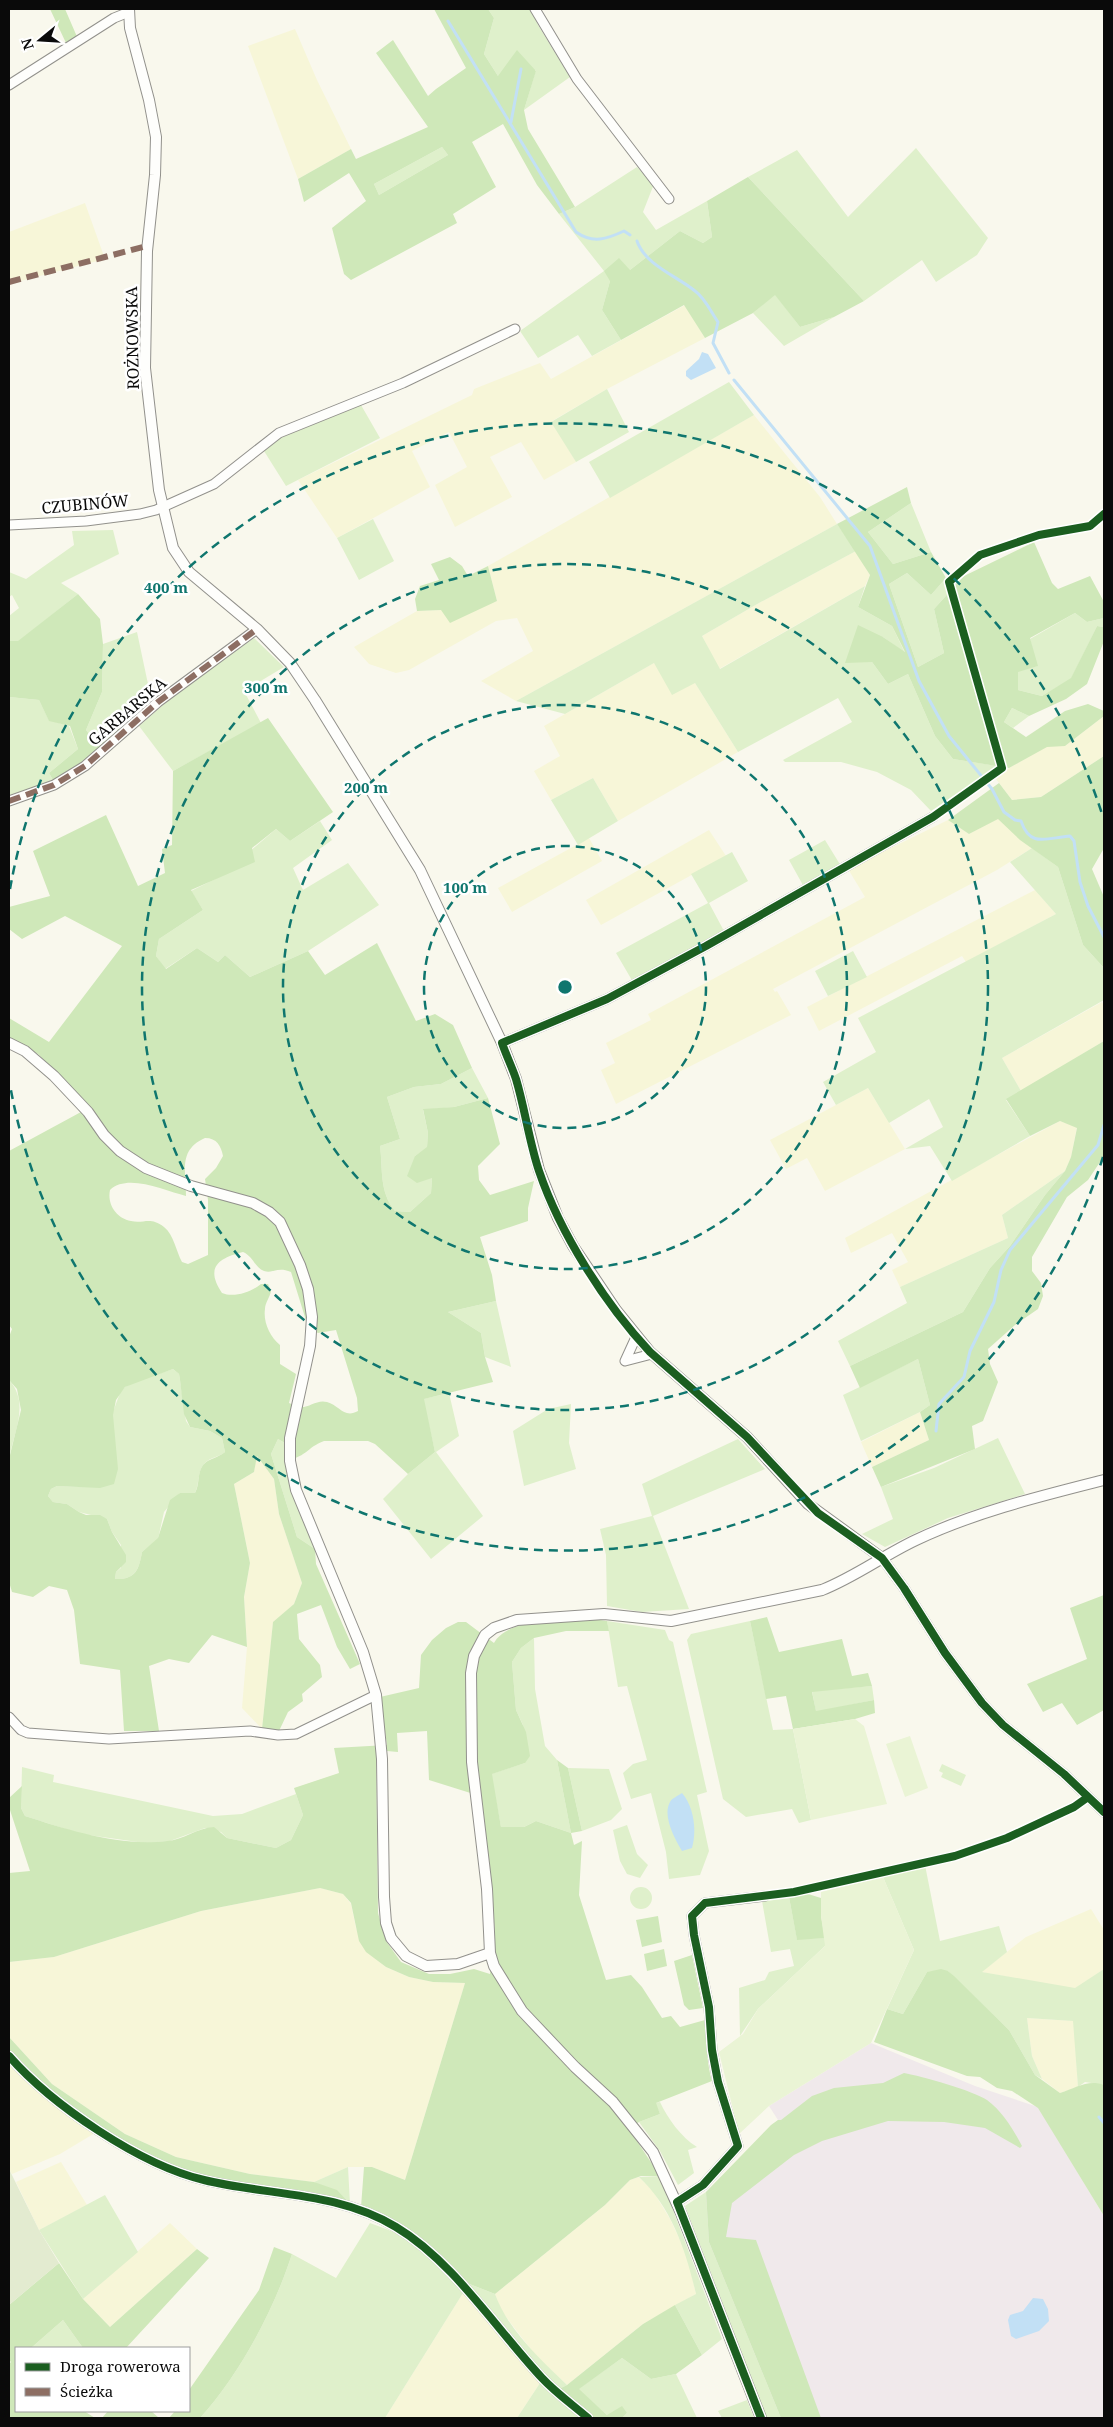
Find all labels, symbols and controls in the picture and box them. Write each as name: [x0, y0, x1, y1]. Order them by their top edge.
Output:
north arrow: [15, 15, 65, 65]
text: N: [16, 36, 38, 52]
street label: ROŻNOWSKA: [120, 285, 144, 390]
street label: CZUBINÓW: [40, 489, 130, 519]
text: 400 m: [144, 577, 188, 597]
street label: GARBARSKA: [83, 671, 172, 750]
text: 300 m: [244, 677, 288, 697]
text: 200 m: [344, 777, 388, 797]
text: 100 m: [443, 877, 487, 897]
centre of rings: [556, 978, 574, 996]
legend: [15, 2347, 190, 2412]
text: Droga rowerowa: [60, 2356, 181, 2376]
text: Ścieżka: [60, 2381, 113, 2401]

